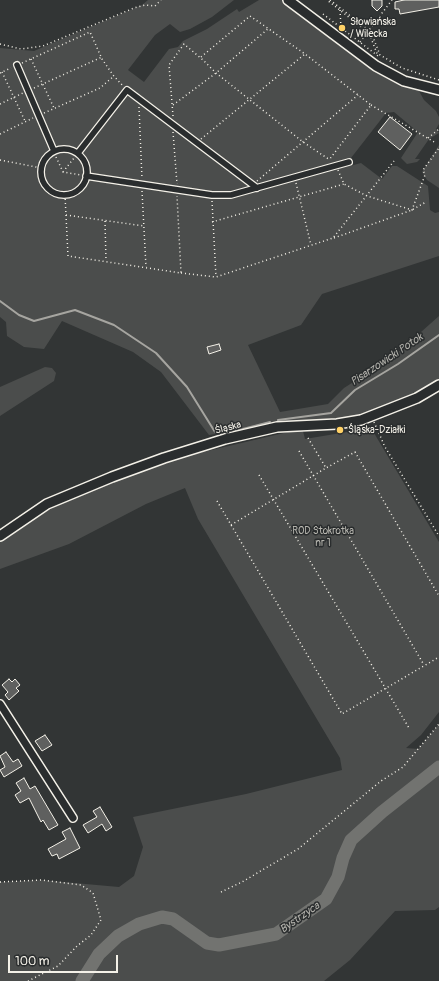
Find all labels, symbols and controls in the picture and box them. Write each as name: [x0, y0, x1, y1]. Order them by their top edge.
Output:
place label: Słowiańska / Wilecka: [350, 16, 396, 40]
marker: Słowiańska / Wilecka: [337, 23, 347, 33]
water label: Pisarzowicki Potok: [348, 331, 426, 389]
street label: Śląska: [214, 419, 242, 437]
place label: Śląska-Działki: [348, 424, 405, 436]
marker: Śląska-Działki: [335, 425, 345, 435]
park label: ROD Stokrotka nr 1: [292, 525, 354, 548]
water label: Bystrzyca: [278, 900, 322, 936]
scale bar: [10, 947, 120, 973]
text: 100 m: [15, 954, 49, 969]

